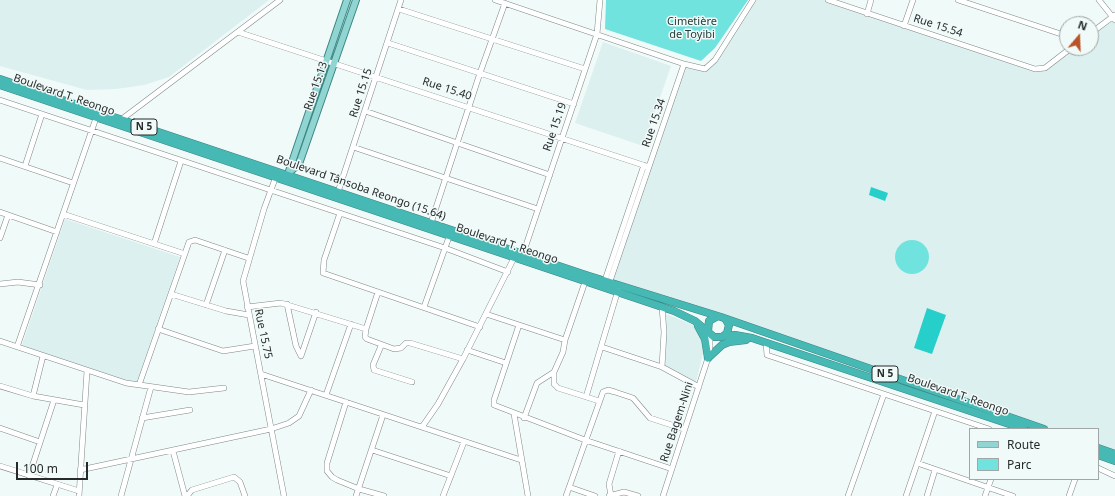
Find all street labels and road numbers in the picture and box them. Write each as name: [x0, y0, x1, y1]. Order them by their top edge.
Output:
street label: Rue 15.54: [912, 12, 964, 40]
street label: Rue 15.13: [301, 60, 331, 112]
street label: Rue 15.15: [347, 67, 375, 119]
street label: Boulevard T. Reongo: [12, 71, 116, 119]
street label: Rue 15.40: [421, 75, 473, 103]
street label: Rue 15.34: [639, 97, 669, 149]
street label: Rue 15.19: [540, 101, 570, 153]
road number: N 5: [131, 119, 157, 135]
street label: Boulevard Tânsoba Reongo (15.64): [274, 153, 448, 223]
street label: Boulevard T. Reongo: [454, 221, 560, 267]
street label: Rue 15.75: [251, 308, 275, 360]
road number: N 5: [872, 366, 898, 382]
street label: Boulevard T. Reongo: [906, 371, 1010, 419]
street label: Rue Bagem-Nini: [658, 380, 696, 464]

